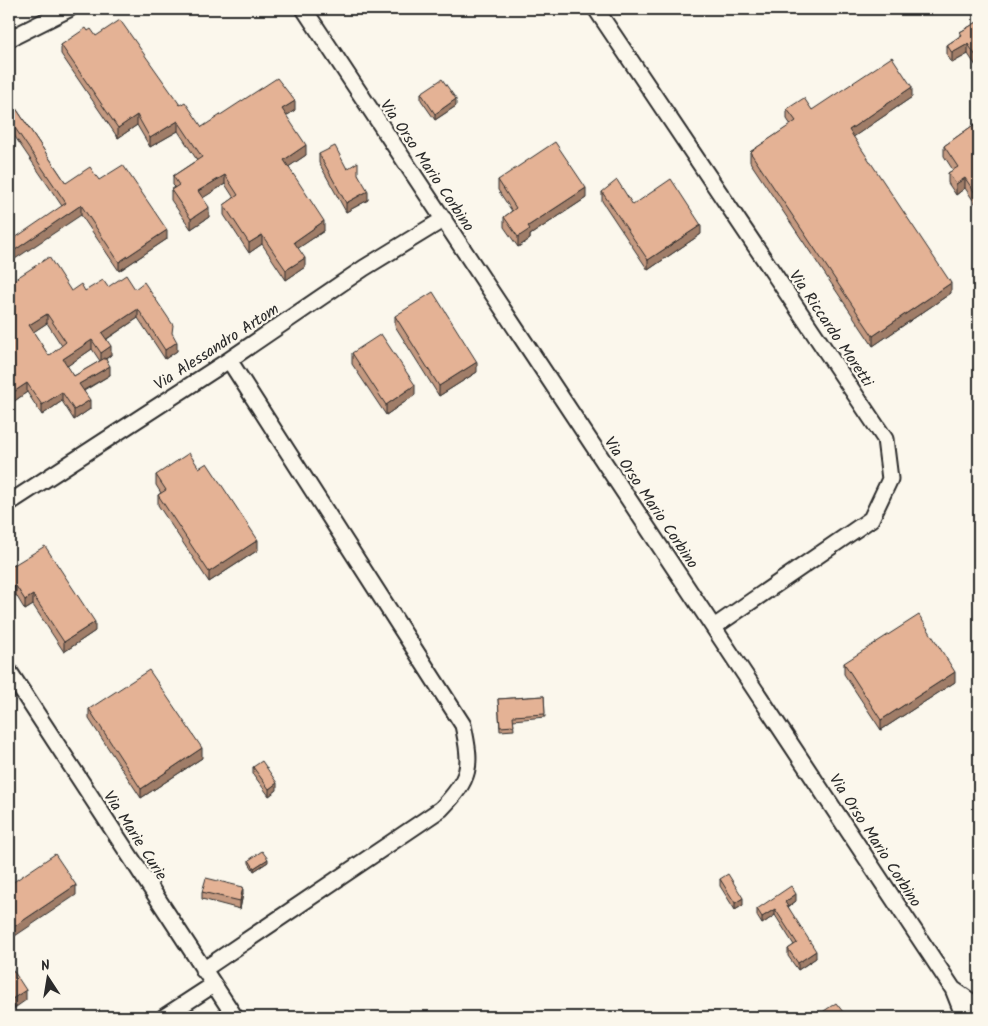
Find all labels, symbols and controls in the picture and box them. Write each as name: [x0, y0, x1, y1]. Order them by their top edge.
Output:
street label: Via Orso Mario Corbino: [373, 95, 480, 237]
street label: Via Riccardo Moretti: [782, 265, 880, 393]
street label: Via Alessandro Artom: [149, 297, 285, 397]
street label: Via Orso Mario Corbino: [597, 432, 704, 574]
street label: Via Orso Mario Corbino: [822, 769, 927, 913]
street label: Via Marie Curie: [96, 786, 173, 886]
north arrow: [22, 954, 72, 1004]
text: N: [39, 955, 52, 978]

